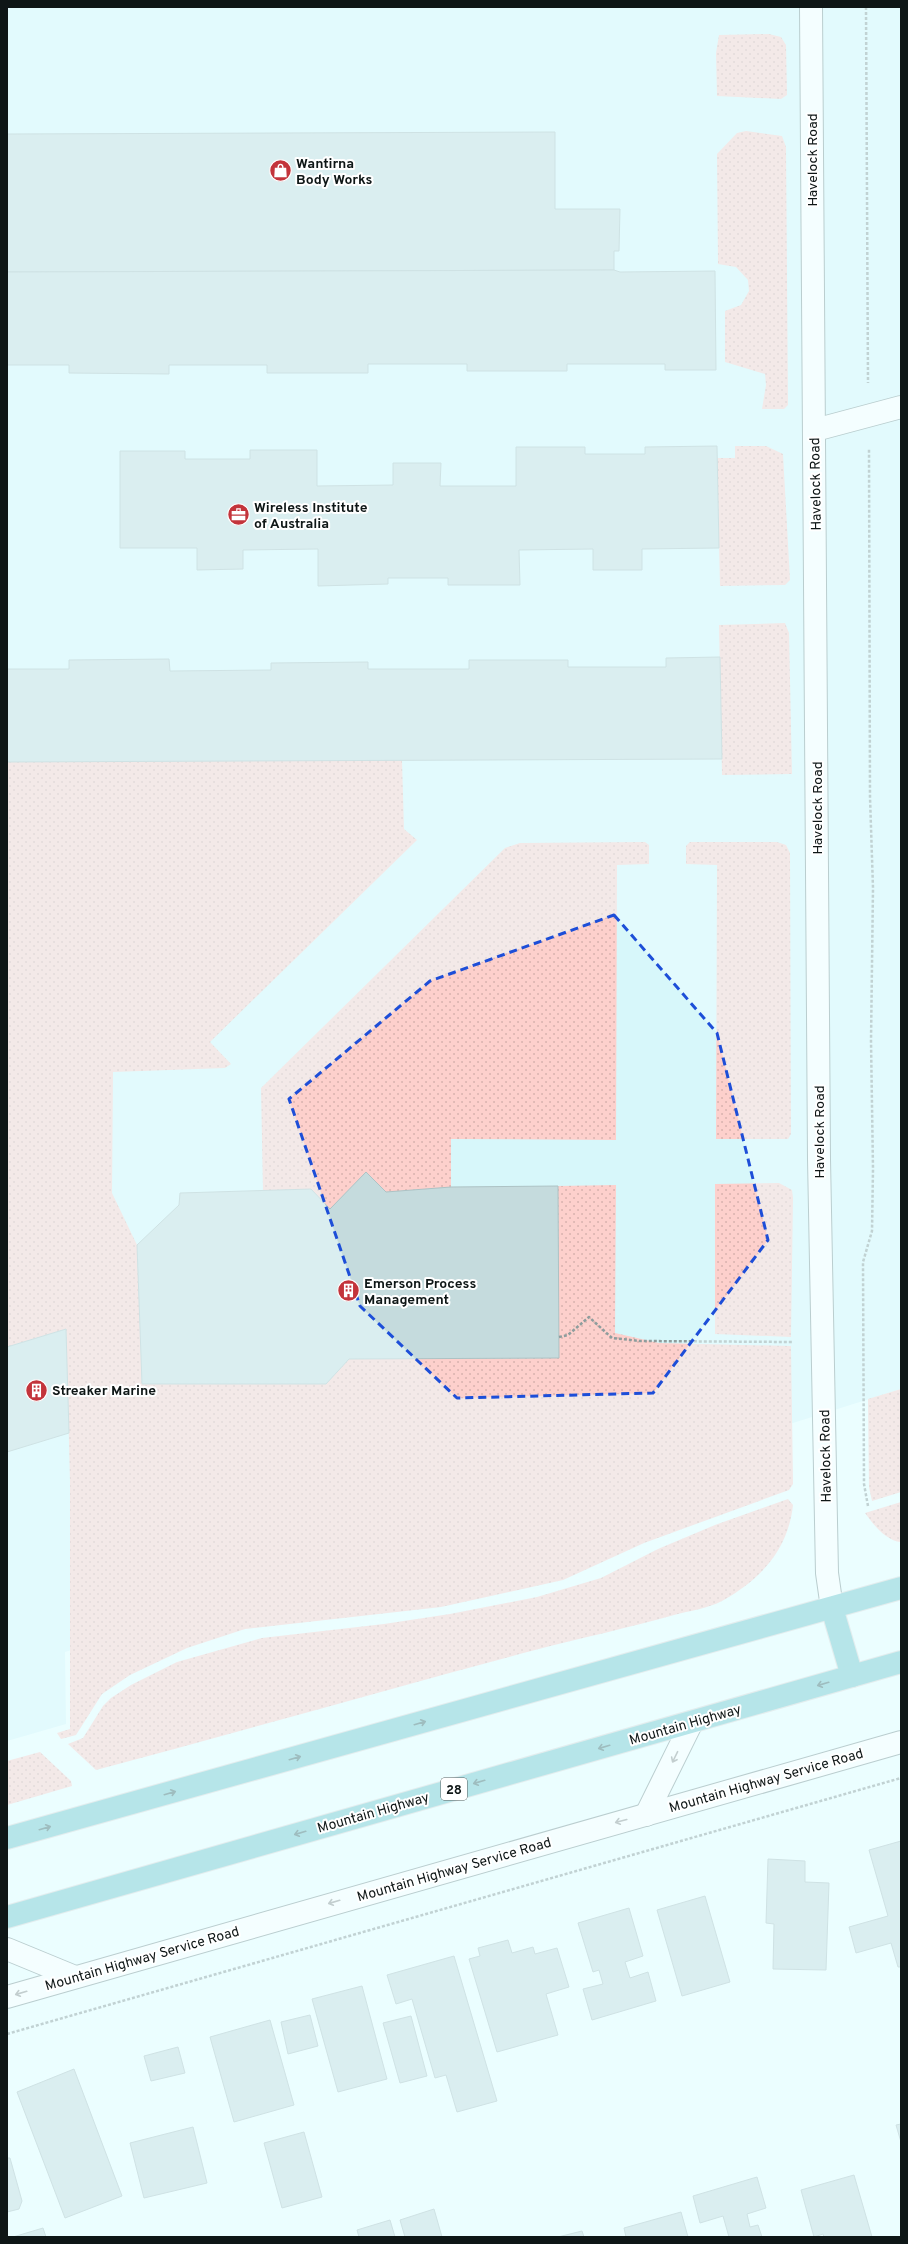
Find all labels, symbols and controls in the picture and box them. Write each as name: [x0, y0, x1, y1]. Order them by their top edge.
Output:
street label: Havelock Road: [805, 113, 822, 207]
place label: Wantirna Body Works: [296, 156, 373, 189]
shop icon: Wantirna Body Works: [268, 158, 294, 184]
street label: Havelock Road: [807, 437, 826, 531]
place label: Wireless Institute of Australia: [254, 500, 368, 533]
office icon: Wireless Institute of Australia: [225, 502, 251, 528]
street label: Havelock Road: [810, 761, 827, 855]
street label: Havelock Road: [812, 1085, 829, 1179]
place label: Emerson Process Management: [364, 1276, 476, 1309]
building icon: Emerson Process Management: [336, 1278, 362, 1304]
building icon: Streaker Marine: [24, 1377, 50, 1403]
place label: Streaker Marine: [52, 1383, 156, 1400]
street label: Havelock Road: [817, 1409, 836, 1503]
one-way arrow: [817, 1681, 830, 1688]
street label: Mountain Highway: [628, 1701, 743, 1750]
one-way arrow: [414, 1719, 427, 1726]
one-way arrow: [598, 1744, 611, 1751]
street label: Mountain Highway Service Road: [667, 1746, 866, 1817]
one-way arrow: [670, 1751, 678, 1763]
one-way arrow: [288, 1754, 301, 1761]
road number: 28: [441, 1778, 467, 1800]
one-way arrow: [473, 1779, 486, 1786]
one-way arrow: [163, 1789, 176, 1796]
street label: Mountain Highway: [316, 1789, 431, 1838]
one-way arrow: [615, 1818, 628, 1826]
one-way arrow: [38, 1824, 51, 1831]
one-way arrow: [294, 1830, 307, 1837]
street label: Mountain Highway Service Road: [355, 1835, 554, 1906]
one-way arrow: [328, 1899, 341, 1906]
street label: Mountain Highway Service Road: [43, 1924, 242, 1995]
one-way arrow: [15, 1990, 28, 1997]

